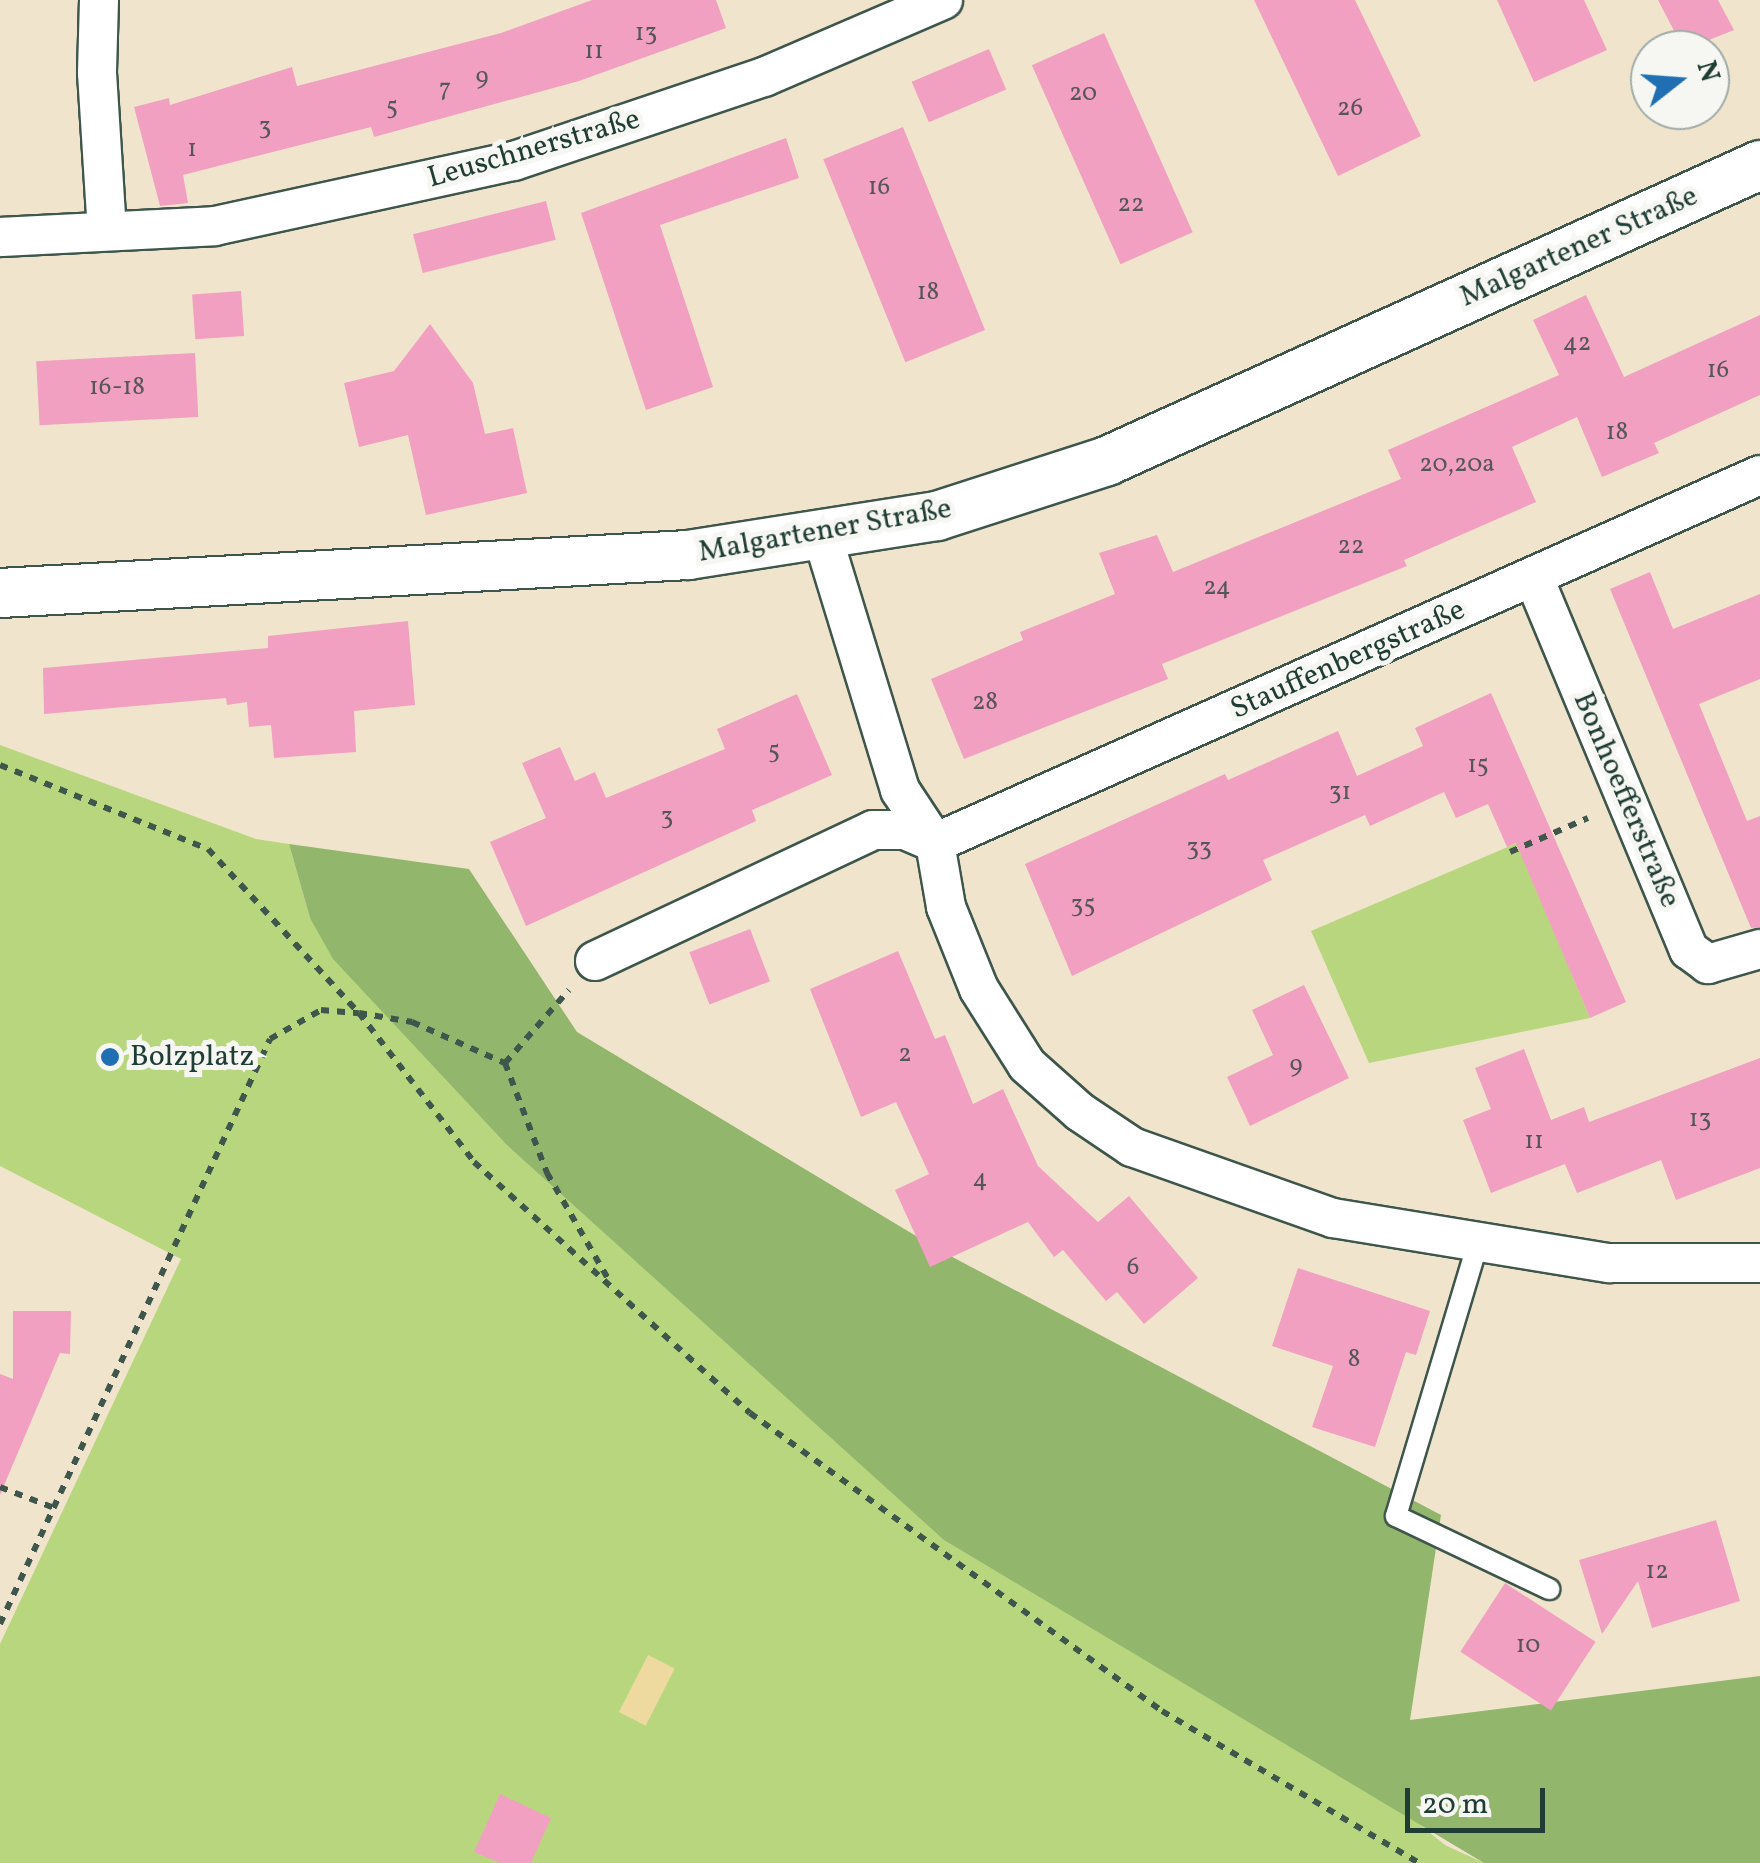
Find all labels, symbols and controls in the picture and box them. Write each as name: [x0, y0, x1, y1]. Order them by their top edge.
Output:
house number: 13: [635, 19, 657, 49]
north arrow: [1630, 30, 1730, 130]
house number: 11: [584, 37, 604, 67]
text: N: [1686, 56, 1729, 87]
house number: 9: [476, 63, 488, 93]
house number: 7: [439, 75, 451, 105]
house number: 20: [1069, 79, 1097, 109]
house number: 5: [386, 93, 398, 123]
house number: 26: [1337, 94, 1363, 124]
street label: Leuschnerstraße: [424, 102, 644, 196]
house number: 3: [259, 113, 271, 143]
house number: 1: [187, 135, 197, 165]
house number: 16: [868, 173, 890, 203]
street label: Malgartener Straße: [1454, 178, 1704, 316]
house number: 22: [1118, 190, 1144, 220]
house number: 18: [917, 278, 939, 308]
house number: 42: [1563, 329, 1591, 359]
house number: 16: [1707, 356, 1729, 386]
house number: 16-18: [89, 373, 145, 403]
house number: 18: [1606, 418, 1628, 448]
house number: 20,20a: [1419, 450, 1495, 480]
street label: Malgartener Straße: [696, 491, 954, 571]
house number: 22: [1338, 532, 1364, 562]
house number: 24: [1203, 573, 1231, 603]
street label: Stauffenbergstraße: [1225, 592, 1471, 728]
street label: Bonhoefferstraße: [1564, 687, 1688, 913]
house number: 28: [972, 688, 998, 718]
house number: 5: [768, 737, 780, 767]
house number: 15: [1467, 751, 1489, 781]
house number: 31: [1329, 778, 1351, 808]
house number: 3: [661, 803, 673, 833]
house number: 33: [1186, 834, 1212, 864]
house number: 35: [1071, 891, 1095, 921]
place label: Bolzplatz: [130, 1039, 254, 1075]
house number: 2: [898, 1040, 912, 1070]
marker: Bolzplatz: [99, 1046, 121, 1068]
house number: 9: [1290, 1051, 1302, 1081]
house number: 13: [1689, 1105, 1711, 1135]
house number: 11: [1524, 1127, 1544, 1157]
house number: 4: [973, 1165, 987, 1195]
house number: 6: [1127, 1253, 1139, 1283]
house number: 8: [1348, 1345, 1360, 1375]
house number: 12: [1645, 1557, 1669, 1587]
house number: 10: [1516, 1631, 1540, 1661]
scale bar: [1410, 1768, 1550, 1830]
text: 20 m: [1422, 1784, 1488, 1826]

